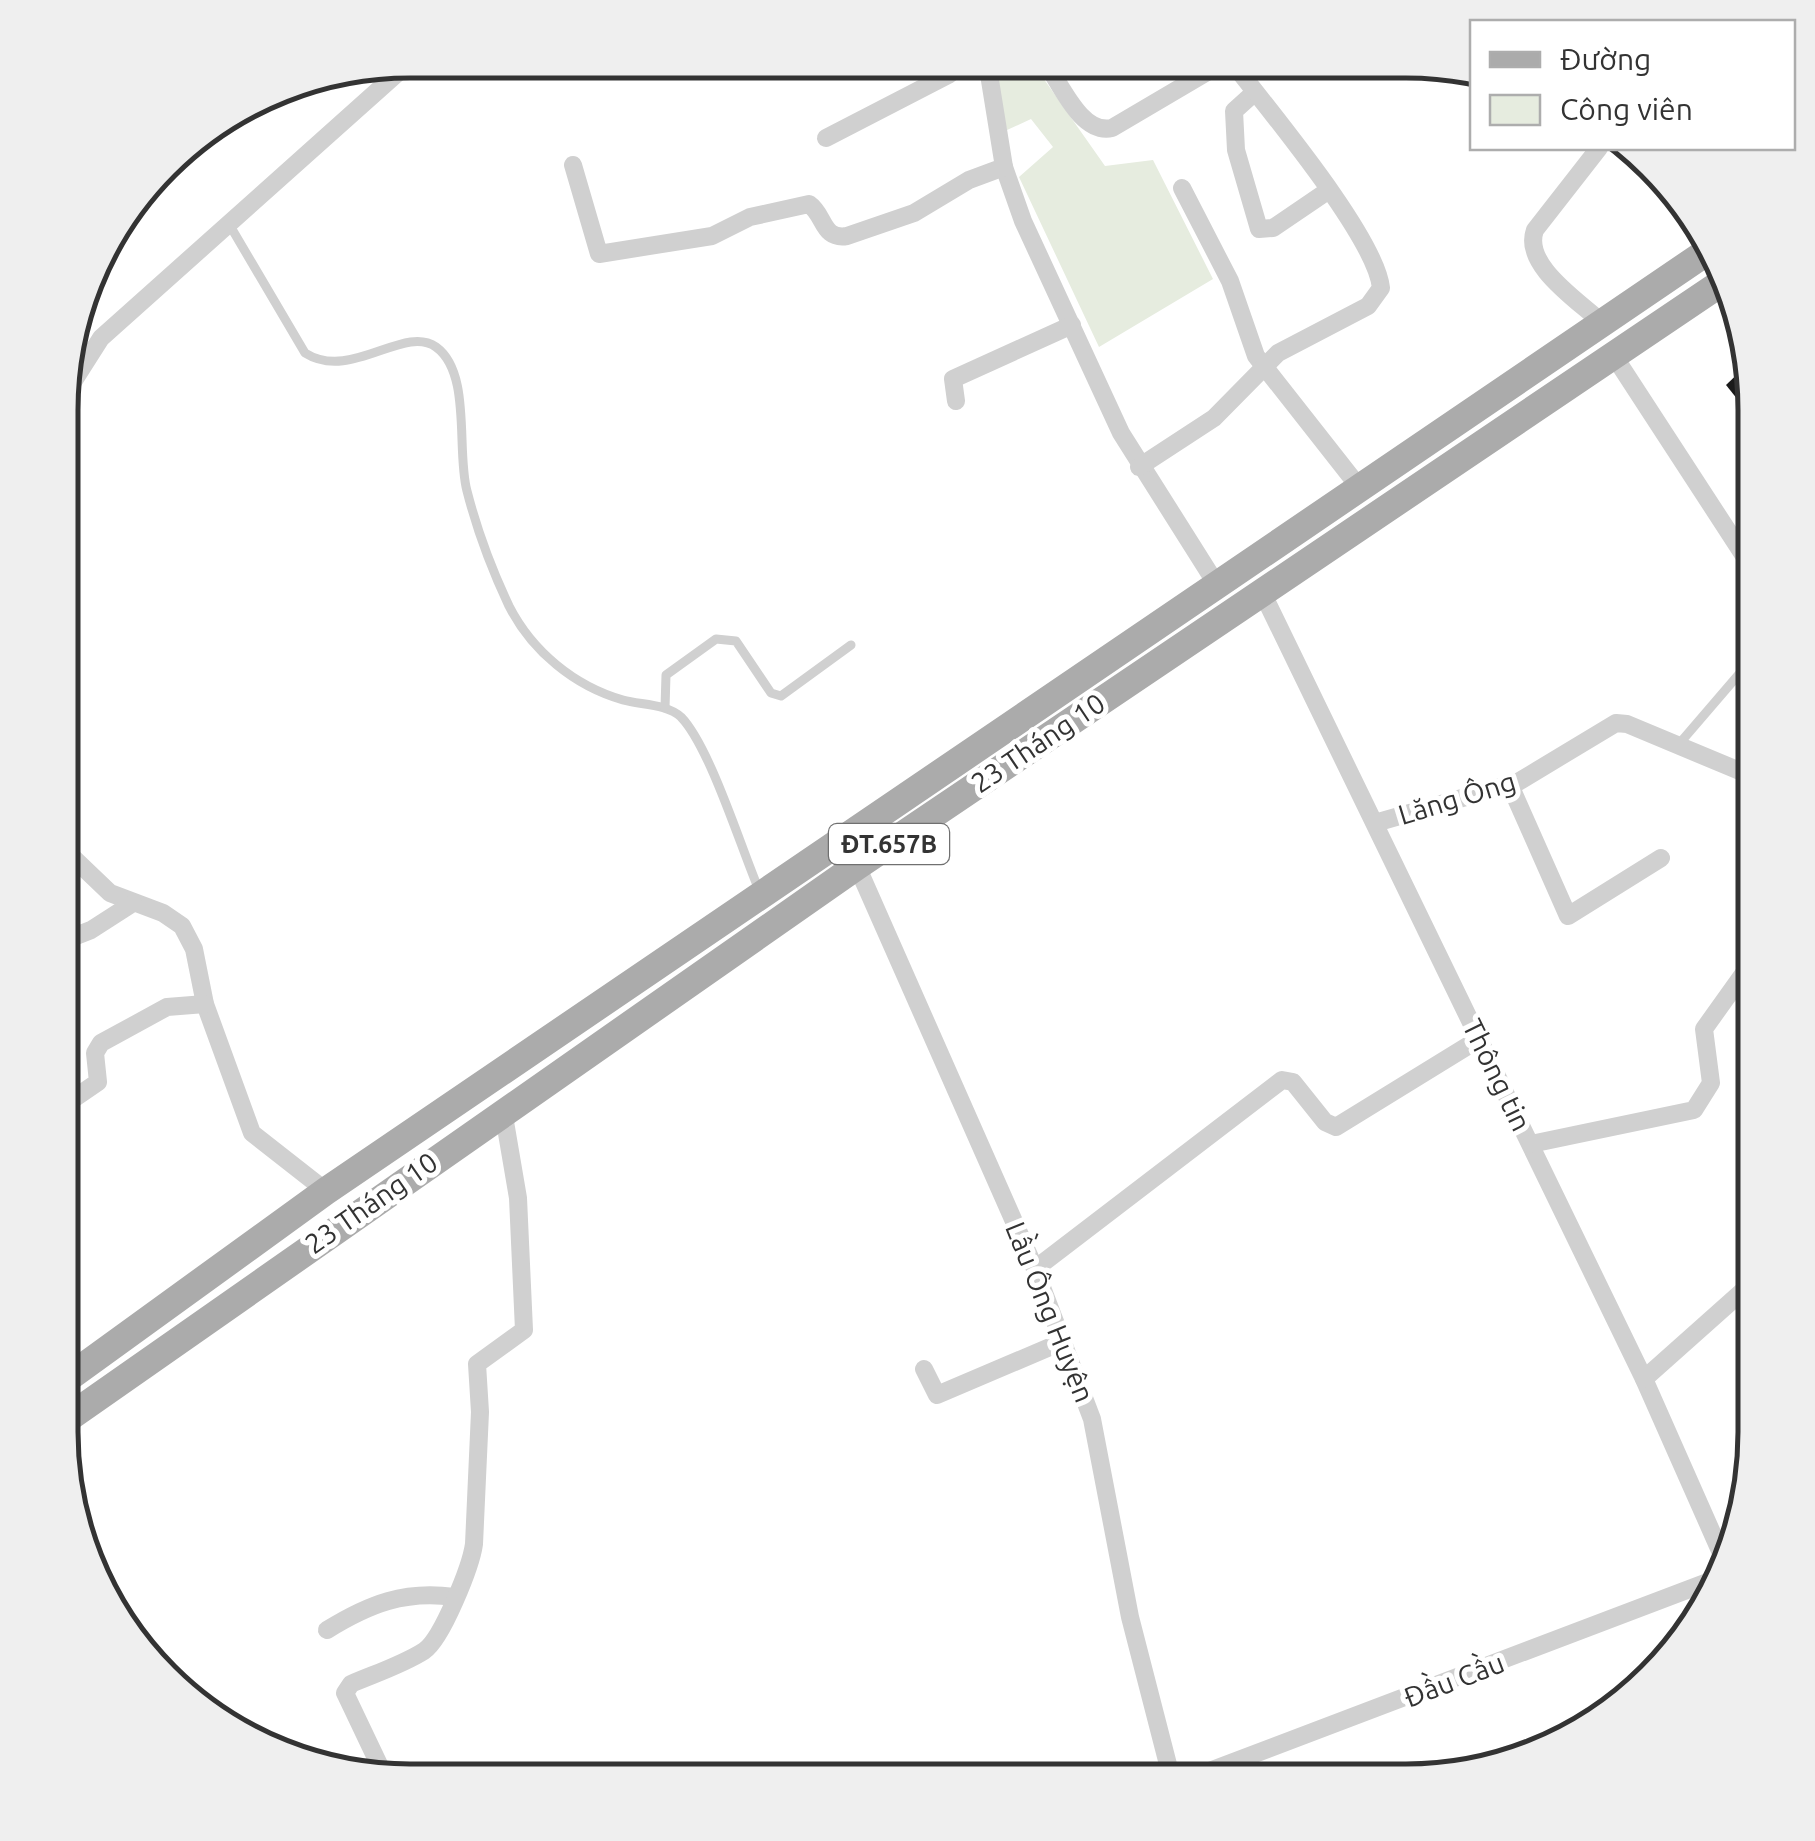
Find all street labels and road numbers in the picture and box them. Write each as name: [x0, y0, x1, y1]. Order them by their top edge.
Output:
street label: 23 Tháng 10: [965, 687, 1110, 799]
street label: Lăng Ông: [1394, 765, 1519, 830]
road number: ĐT.657B: [829, 824, 949, 864]
street label: Thông tin: [1457, 1014, 1538, 1136]
street label: 23 Tháng 10: [299, 1146, 443, 1259]
street label: Lầu Ông Huyện: [1000, 1216, 1103, 1406]
street label: Đầu Cầu: [1398, 1644, 1508, 1713]

